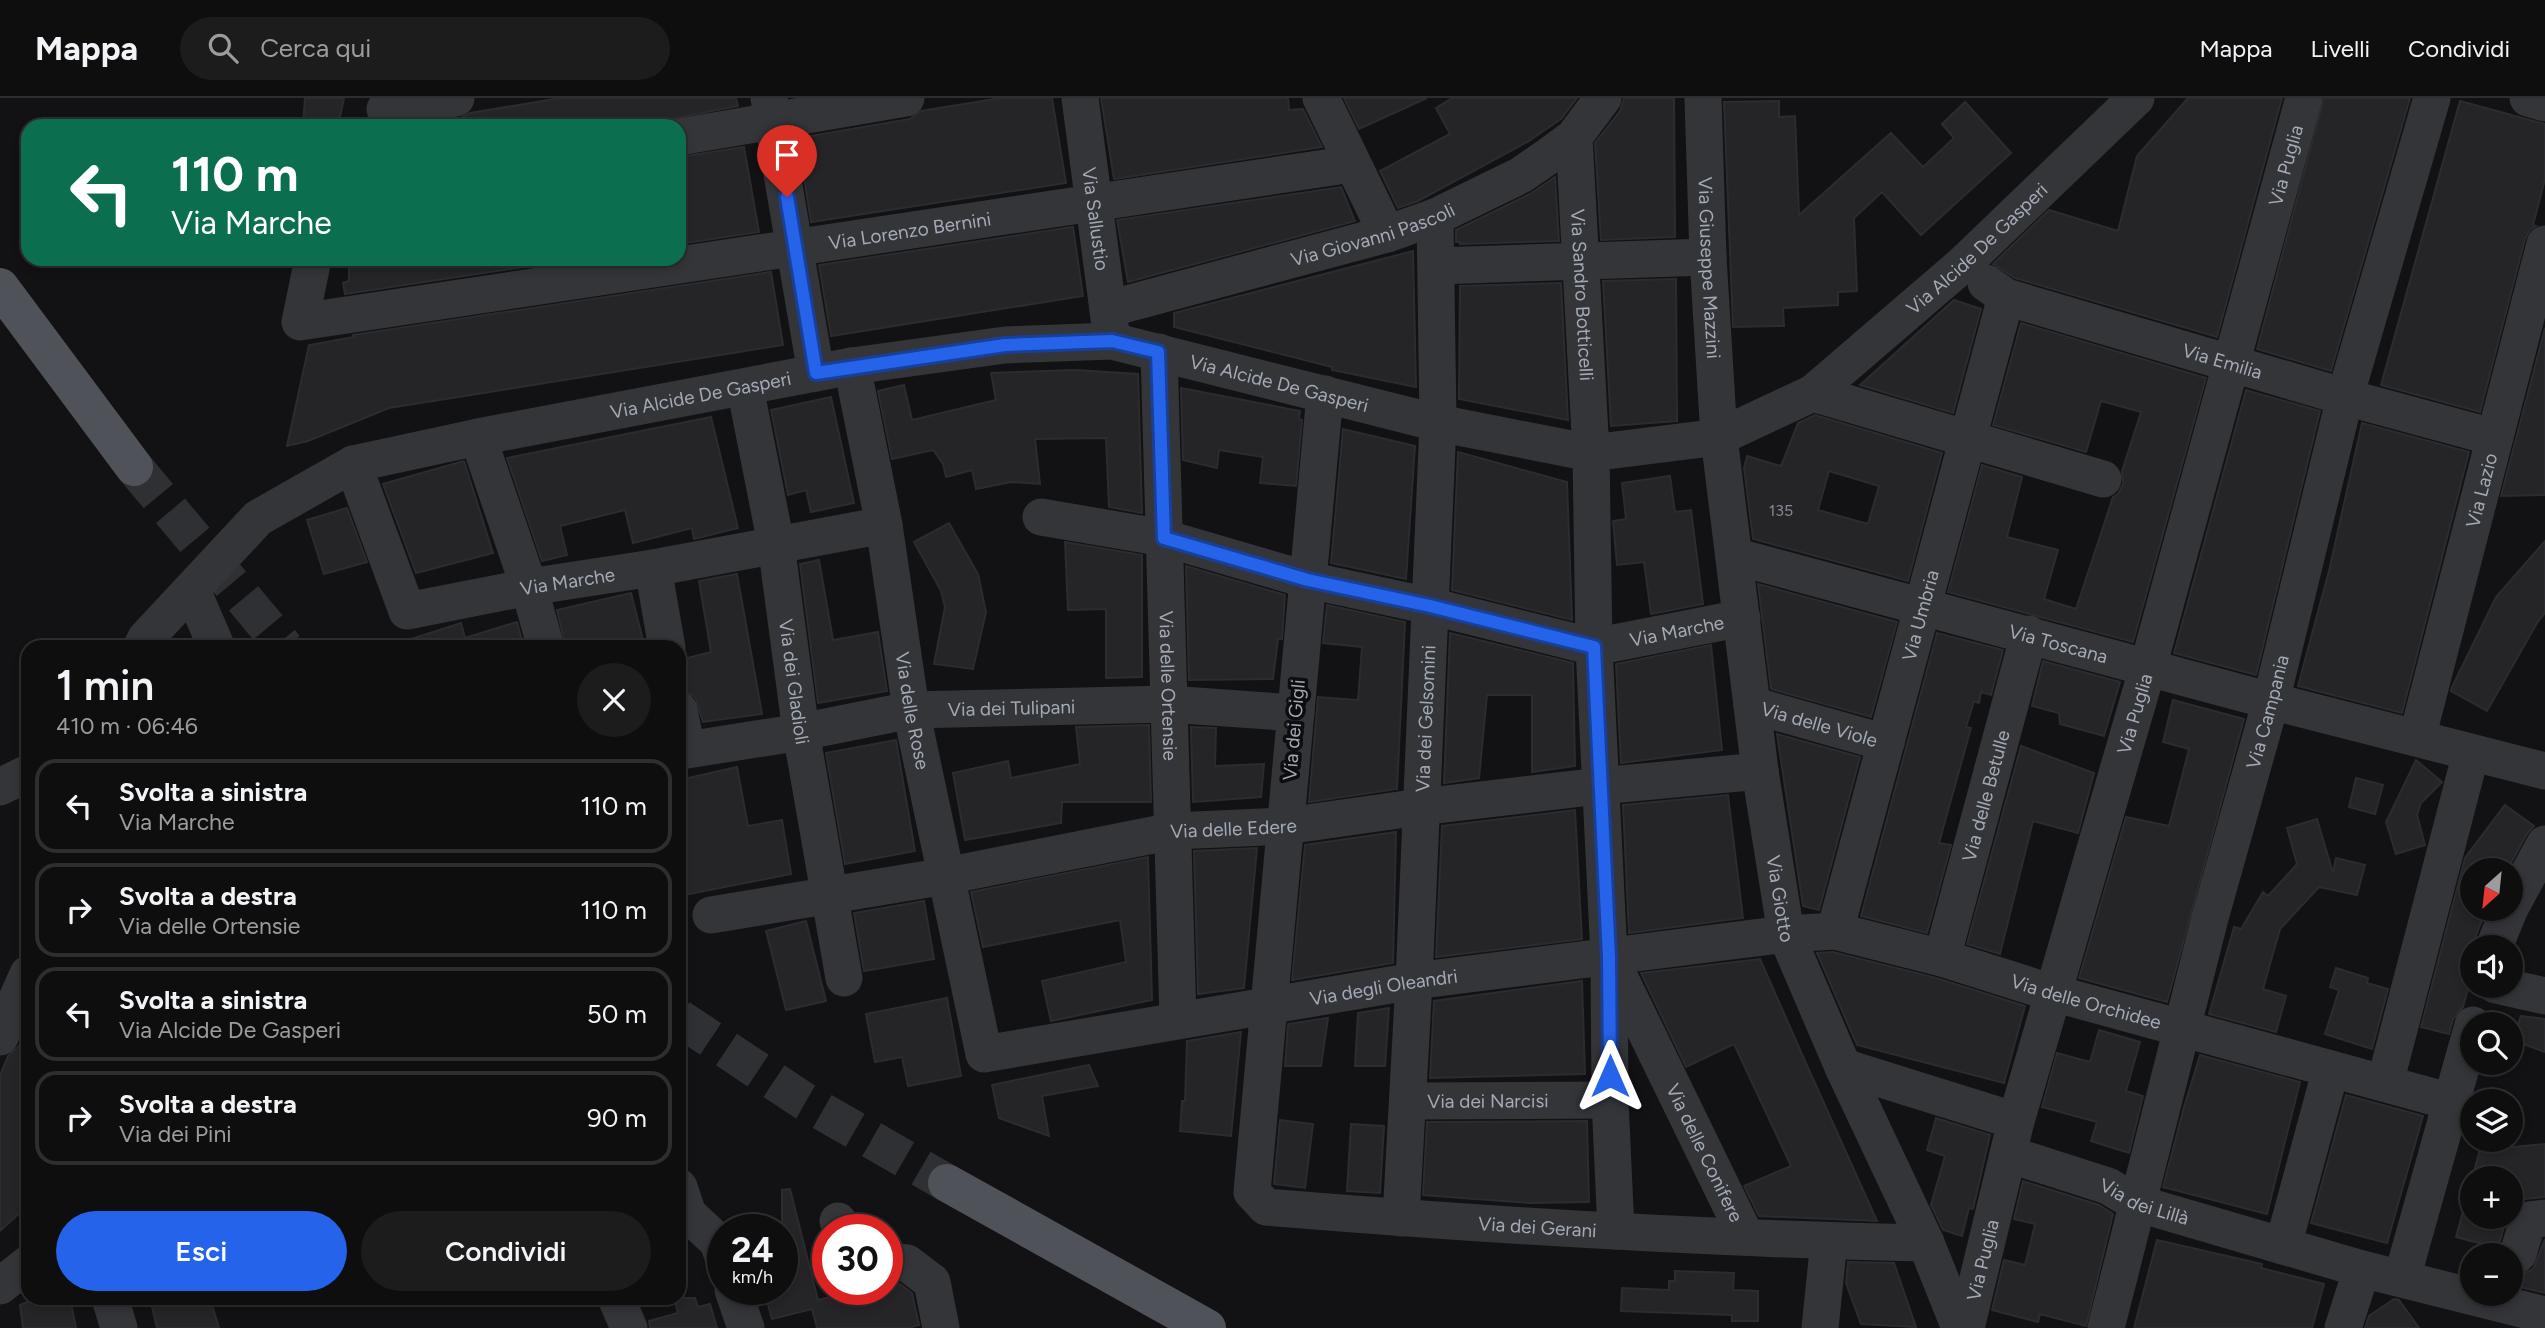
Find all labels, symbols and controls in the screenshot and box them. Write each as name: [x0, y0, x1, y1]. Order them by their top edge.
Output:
search box: [180, 17, 670, 80]
text: Mappa: [35, 29, 138, 68]
icon: search: [204, 29, 242, 67]
text: Cerca qui: [260, 32, 371, 64]
text: Mappa: [2199, 34, 2273, 63]
text: Livelli: [2311, 34, 2370, 63]
text: Condividi: [2408, 34, 2510, 63]
street label: Via Puglia: [2263, 122, 2308, 208]
pin: [757, 125, 817, 197]
icon: arrive: [768, 136, 806, 174]
text: 110 m: [171, 144, 299, 203]
icon: left: [56, 147, 147, 238]
street label: Via Sallustio: [1078, 166, 1114, 272]
street label: Via Giuseppe Mazzini: [1694, 177, 1726, 360]
street label: Via Alcide De Gasperi: [1902, 178, 2052, 319]
street label: Via Giovanni Pascoli: [1288, 198, 1458, 271]
text: Via Marche: [171, 204, 332, 242]
street label: Via Lorenzo Bernini: [827, 207, 993, 254]
street label: Via Sandro Botticelli: [1566, 208, 1599, 381]
street label: Via Emilia: [2180, 338, 2265, 383]
street label: Via Alcide De Gasperi: [1187, 349, 1371, 417]
street label: Via Alcide De Gasperi: [608, 366, 793, 423]
street label: Via Lazio: [2460, 450, 2502, 530]
house number: 135: [1769, 501, 1793, 520]
street label: Via Marche: [518, 562, 617, 600]
street label: Via Umbria: [1897, 567, 1943, 663]
street label: Via Marche: [1628, 610, 1726, 651]
street label: Via delle Ortensie: [1155, 611, 1182, 761]
street label: Via dei Gladioli: [775, 618, 814, 746]
street label: Via Toscana: [2006, 619, 2110, 668]
street label: Via dei Gelsomini: [1411, 645, 1440, 793]
street label: Via delle Rose: [891, 650, 935, 771]
street label: Via Campania: [2241, 652, 2293, 772]
text: 1 min: [56, 660, 154, 711]
button: close: [577, 663, 651, 737]
street label: Via Puglia: [2112, 671, 2157, 757]
street label: Via dei Gigli: [1278, 679, 1310, 781]
street label: Via dei Tulipani: [948, 695, 1076, 721]
street label: Via delle Viole: [1758, 697, 1880, 752]
text: 410 m · 06:46: [56, 712, 198, 740]
street label: Via delle Betulle: [1957, 727, 2014, 864]
text: Svolta a sinistra: [119, 776, 307, 808]
icon: left: [60, 787, 98, 825]
text: 110 m: [580, 790, 647, 822]
text: Via Marche: [119, 808, 234, 836]
street label: Via delle Edere: [1170, 813, 1298, 843]
street label: Via Giotto: [1762, 854, 1800, 946]
north arrow: [2460, 858, 2524, 920]
map controls: [2460, 858, 2523, 1306]
text: Svolta a destra: [119, 880, 297, 912]
icon: right: [60, 891, 98, 929]
text: 110 m: [580, 894, 647, 926]
text: Via delle Ortensie: [119, 912, 300, 940]
button: sound: [2460, 935, 2523, 998]
street label: Via degli Oleandri: [1308, 964, 1459, 1010]
street label: Via delle Orchidee: [2008, 969, 2164, 1034]
text: Svolta a sinistra: [119, 984, 307, 1016]
icon: left: [60, 995, 98, 1033]
text: 50 m: [587, 998, 647, 1030]
button: search: [2460, 1012, 2523, 1075]
text: Via Alcide De Gasperi: [119, 1016, 341, 1044]
position arrow: [1573, 1039, 1647, 1113]
street label: Via delle Conifere: [1662, 1080, 1748, 1226]
text: Svolta a destra: [119, 1088, 297, 1120]
street label: Via dei Narcisi: [1427, 1089, 1549, 1112]
button: layers: [2460, 1089, 2523, 1152]
icon: right: [60, 1099, 98, 1137]
text: 90 m: [587, 1102, 647, 1134]
text: Via dei Pini: [119, 1120, 232, 1148]
button: +: [2460, 1166, 2523, 1229]
street label: Via dei Lillà: [2097, 1173, 2192, 1229]
button: Esci: [56, 1211, 347, 1291]
button: Condividi: [361, 1211, 651, 1291]
street label: Via dei Gerani: [1477, 1211, 1597, 1242]
speed limit sign: 30: [812, 1214, 903, 1305]
street label: Via Puglia: [1962, 1217, 2003, 1303]
text: 24: [731, 1229, 774, 1271]
button: −: [2460, 1243, 2523, 1306]
text: km/h: [732, 1266, 773, 1288]

